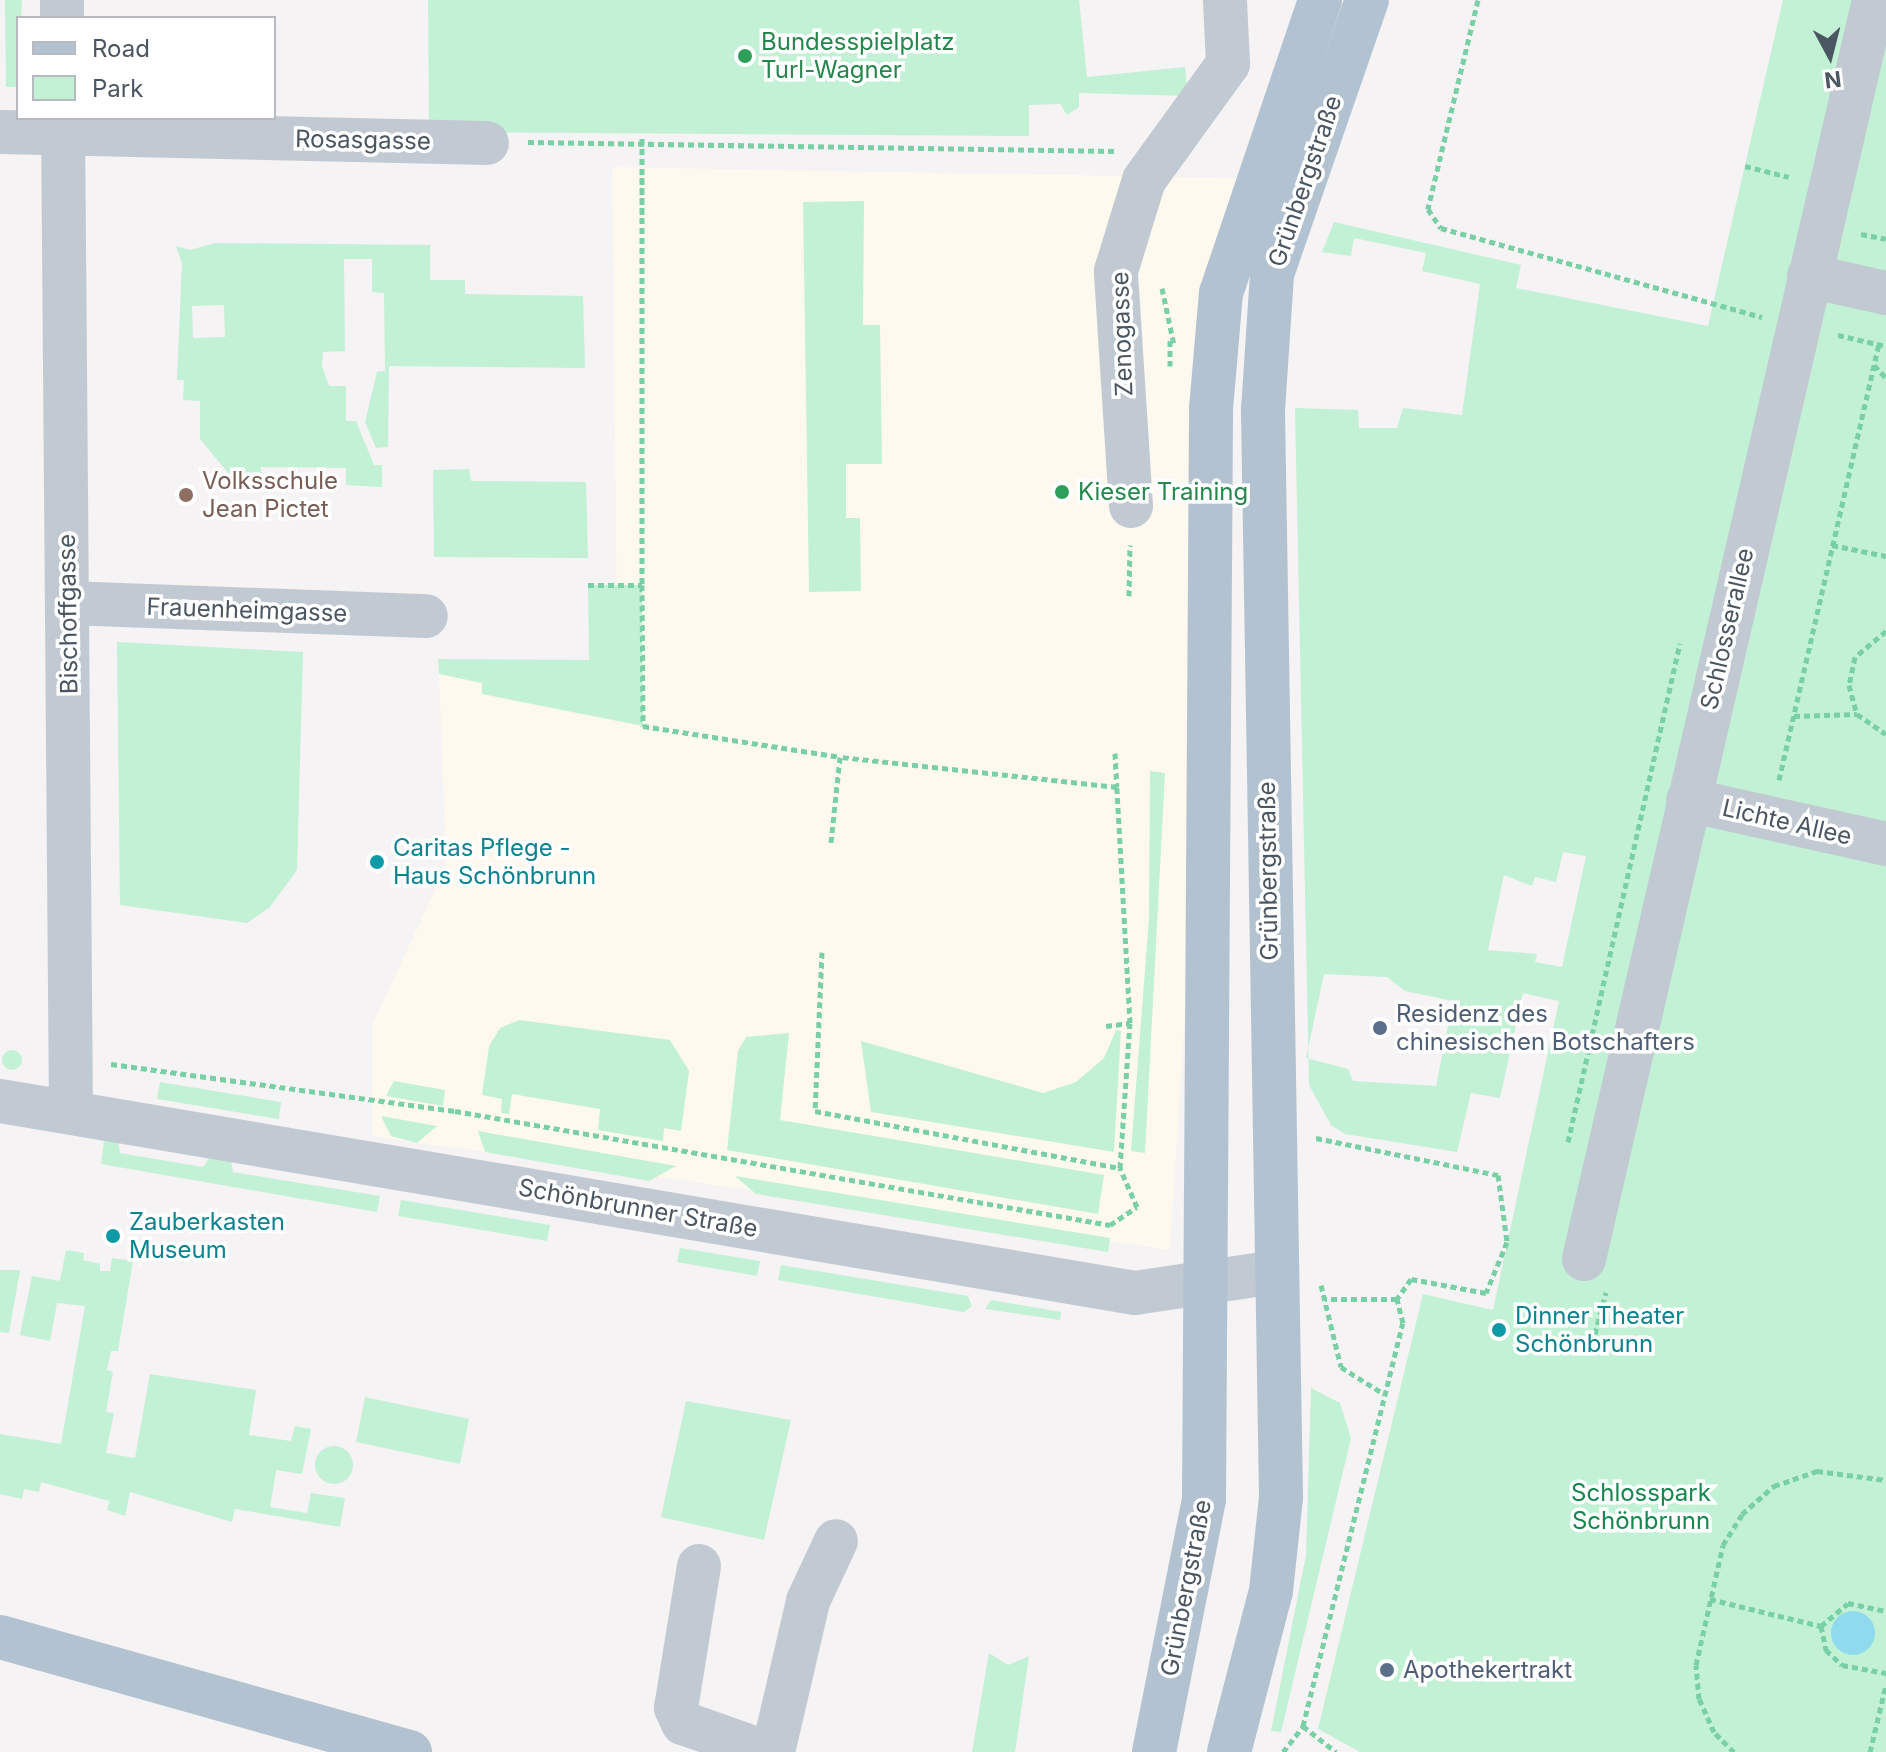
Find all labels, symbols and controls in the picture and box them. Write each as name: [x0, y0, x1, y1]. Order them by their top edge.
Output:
legend: [16, 16, 276, 120]
north arrow: [1790, 16, 1870, 96]
place label: Bundesspielplatz Turl-Wagner: [761, 28, 954, 84]
text: Road: [92, 34, 150, 63]
marker: Bundesspielplatz Turl-Wagner: [736, 47, 754, 65]
text: N: [1823, 66, 1843, 94]
text: Park: [92, 74, 143, 103]
street label: Grünbergstraße: [1262, 92, 1348, 270]
street label: Rosasgasse: [295, 124, 431, 156]
street label: Zenogasse: [1105, 271, 1139, 397]
place label: Volksschule Jean Pictet: [202, 467, 338, 523]
place label: Kieser Training: [1078, 478, 1248, 506]
marker: Kieser Training: [1053, 483, 1071, 501]
marker: Volksschule Jean Pictet: [177, 486, 195, 504]
street label: Bischoffgasse: [52, 534, 84, 694]
street label: Schlosserallee: [1694, 545, 1760, 713]
street label: Frauenheimgasse: [146, 592, 348, 628]
street label: Grünbergstraße: [1252, 781, 1284, 961]
street label: Lichte Allee: [1720, 793, 1854, 851]
place label: Caritas Pflege - Haus Schönbrunn: [393, 834, 596, 890]
marker: Caritas Pflege - Haus Schönbrunn: [368, 853, 386, 871]
place label: Residenz des chinesischen Botschafters: [1396, 1000, 1695, 1056]
marker: Residenz des chinesischen Botschafters: [1371, 1019, 1389, 1037]
street label: Schönbrunner Straße: [516, 1173, 760, 1243]
place label: Zauberkasten Museum: [129, 1208, 285, 1264]
marker: Zauberkasten Museum: [104, 1227, 122, 1245]
place label: Dinner Theater Schönbrunn: [1515, 1302, 1684, 1358]
marker: Dinner Theater Schönbrunn: [1490, 1321, 1508, 1339]
park label: Schlosspark Schönbrunn: [1571, 1479, 1711, 1535]
street label: Grünbergstraße: [1155, 1497, 1217, 1679]
place label: Apothekertrakt: [1403, 1656, 1572, 1684]
marker: Apothekertrakt: [1378, 1661, 1396, 1679]

